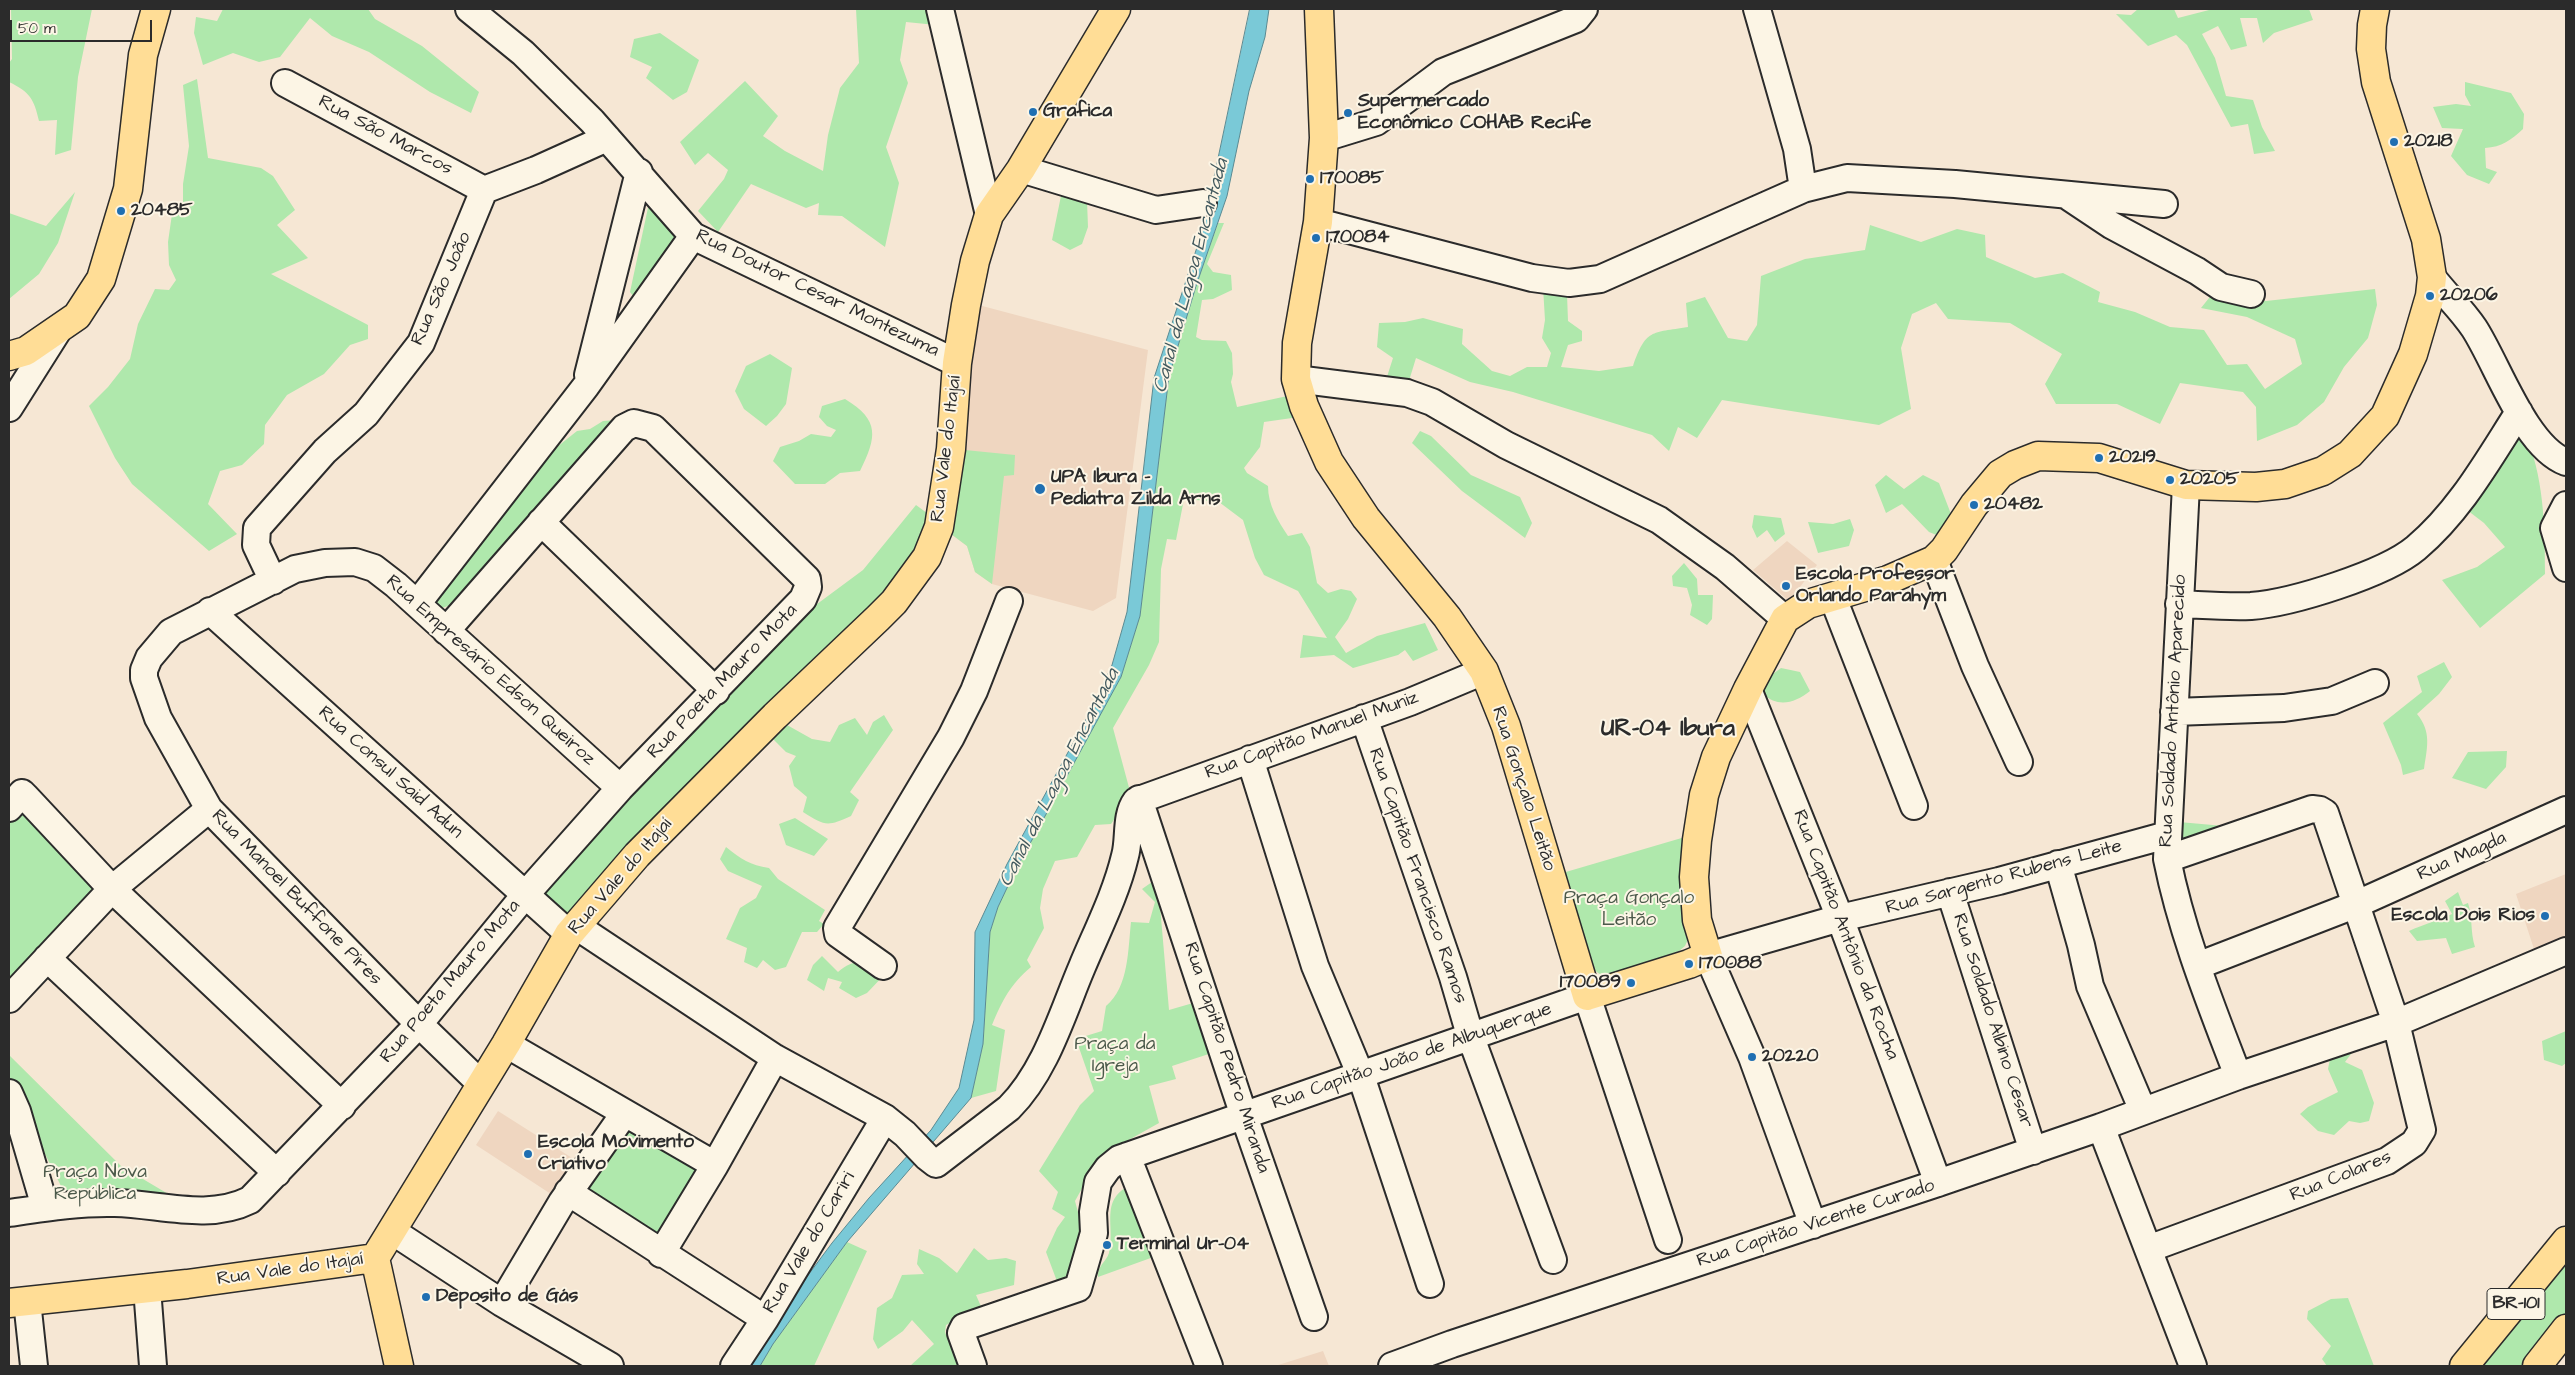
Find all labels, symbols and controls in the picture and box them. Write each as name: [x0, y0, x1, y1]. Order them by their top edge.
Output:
scale bar: [12, 10, 155, 42]
text: 50 m: [18, 18, 56, 39]
street label: Rua São Marcos: [314, 91, 456, 181]
place label: Supermercado Econômico COHAB Recife: [1358, 91, 1591, 135]
place label: Grafica: [1043, 101, 1112, 123]
marker: Grafica: [1027, 106, 1039, 118]
marker: Supermercado Econômico COHAB Recife: [1342, 107, 1354, 119]
place label: 20218: [2404, 131, 2452, 153]
marker: 20218: [2388, 136, 2400, 148]
water label: Canal da Lagoa Encantada: [1149, 156, 1235, 396]
place label: 170085: [1320, 168, 1384, 190]
marker: 170085: [1304, 173, 1316, 185]
place label: 20485: [131, 200, 193, 222]
marker: 20485: [115, 205, 127, 217]
street label: Rua Doutor Cesar Montezuma: [692, 225, 942, 363]
place label: 170084: [1326, 227, 1389, 249]
street label: Rua São João: [407, 229, 477, 349]
marker: 170084: [1310, 232, 1322, 244]
place label: 20206: [2440, 285, 2498, 307]
marker: 20206: [2424, 290, 2436, 302]
street label: Rua Vale do Itajaí: [927, 375, 967, 523]
place label: 20219: [2109, 447, 2156, 469]
marker: 20219: [2093, 452, 2105, 464]
place label: UPA Ibura – Pediatra Zilda Arns: [1051, 467, 1221, 511]
place label: 20205: [2180, 469, 2239, 491]
marker: 20205: [2164, 474, 2176, 486]
marker: UPA Ibura – Pediatra Zilda Arns: [1033, 482, 1047, 496]
place label: 20482: [1984, 494, 2043, 516]
marker: 20482: [1968, 499, 1980, 511]
place label: Escola Professor Orlando Parahym: [1796, 564, 1955, 608]
street label: Rua Empresário Edson Queiroz: [381, 571, 599, 771]
street label: Rua Soldado Antônio Aparecido: [2155, 574, 2193, 848]
marker: Escola Professor Orlando Parahym: [1780, 580, 1792, 592]
street label: Rua Poeta Mauro Mota: [643, 600, 803, 764]
water label: Canal da Lagoa Encantada: [995, 665, 1125, 891]
street label: Rua Capitão Manuel Muniz: [1202, 687, 1422, 785]
street label: Rua Consul Said Adun: [313, 702, 467, 844]
street label: Rua Gonçalo Leitão: [1486, 704, 1560, 874]
district label: UR-04 Ibura: [1601, 716, 1735, 744]
street label: Rua Capitão Francisco Ramos: [1363, 745, 1471, 1007]
street label: Rua Manoel Buffone Pires: [206, 805, 386, 991]
street label: Rua Capitão Antônio da Rocha: [1787, 807, 1903, 1063]
street label: Rua Vale do Itajaí: [564, 814, 678, 940]
street label: Rua Magda: [2414, 827, 2510, 887]
street label: Rua Sargento Rubens Leite: [1883, 835, 2125, 921]
park label: Praça Gonçalo Leitão: [1564, 888, 1694, 932]
street label: Rua Poeta Mauro Mota: [376, 896, 526, 1068]
place label: Escola Dois Rios: [2392, 905, 2535, 927]
marker: Escola Dois Rios: [2539, 910, 2551, 922]
street label: Rua Soldado Albino Cesar: [1947, 911, 2037, 1131]
street label: Rua Capitão Pedro Miranda: [1178, 940, 1274, 1176]
place label: 170088: [1699, 953, 1762, 975]
marker: 170088: [1683, 958, 1695, 970]
place label: 170089: [1560, 972, 1621, 994]
marker: 170089: [1625, 977, 1637, 989]
street label: Rua Capitão João de Albuquerque: [1269, 998, 1555, 1116]
park label: Praça da Igreja: [1075, 1034, 1155, 1078]
place label: 20220: [1762, 1046, 1819, 1068]
marker: 20220: [1746, 1051, 1758, 1063]
place label: Escola Movimento Criativo: [538, 1132, 694, 1176]
street label: Rua Colares: [2287, 1146, 2395, 1208]
marker: Escola Movimento Criativo: [522, 1148, 534, 1160]
park label: Praça Nova República: [43, 1162, 147, 1206]
street label: Rua Vale do Cariri: [759, 1168, 861, 1318]
street label: Rua Capitão Vicente Curado: [1694, 1175, 1938, 1273]
place label: Terminal Ur-04: [1117, 1234, 1249, 1256]
marker: Terminal Ur-04: [1101, 1239, 1113, 1251]
street label: Rua Vale do Itajaí: [216, 1248, 364, 1292]
place label: Deposito de Gás: [436, 1286, 578, 1308]
road number: BR-101: [2487, 1288, 2545, 1320]
marker: Deposito de Gás: [420, 1291, 432, 1303]

